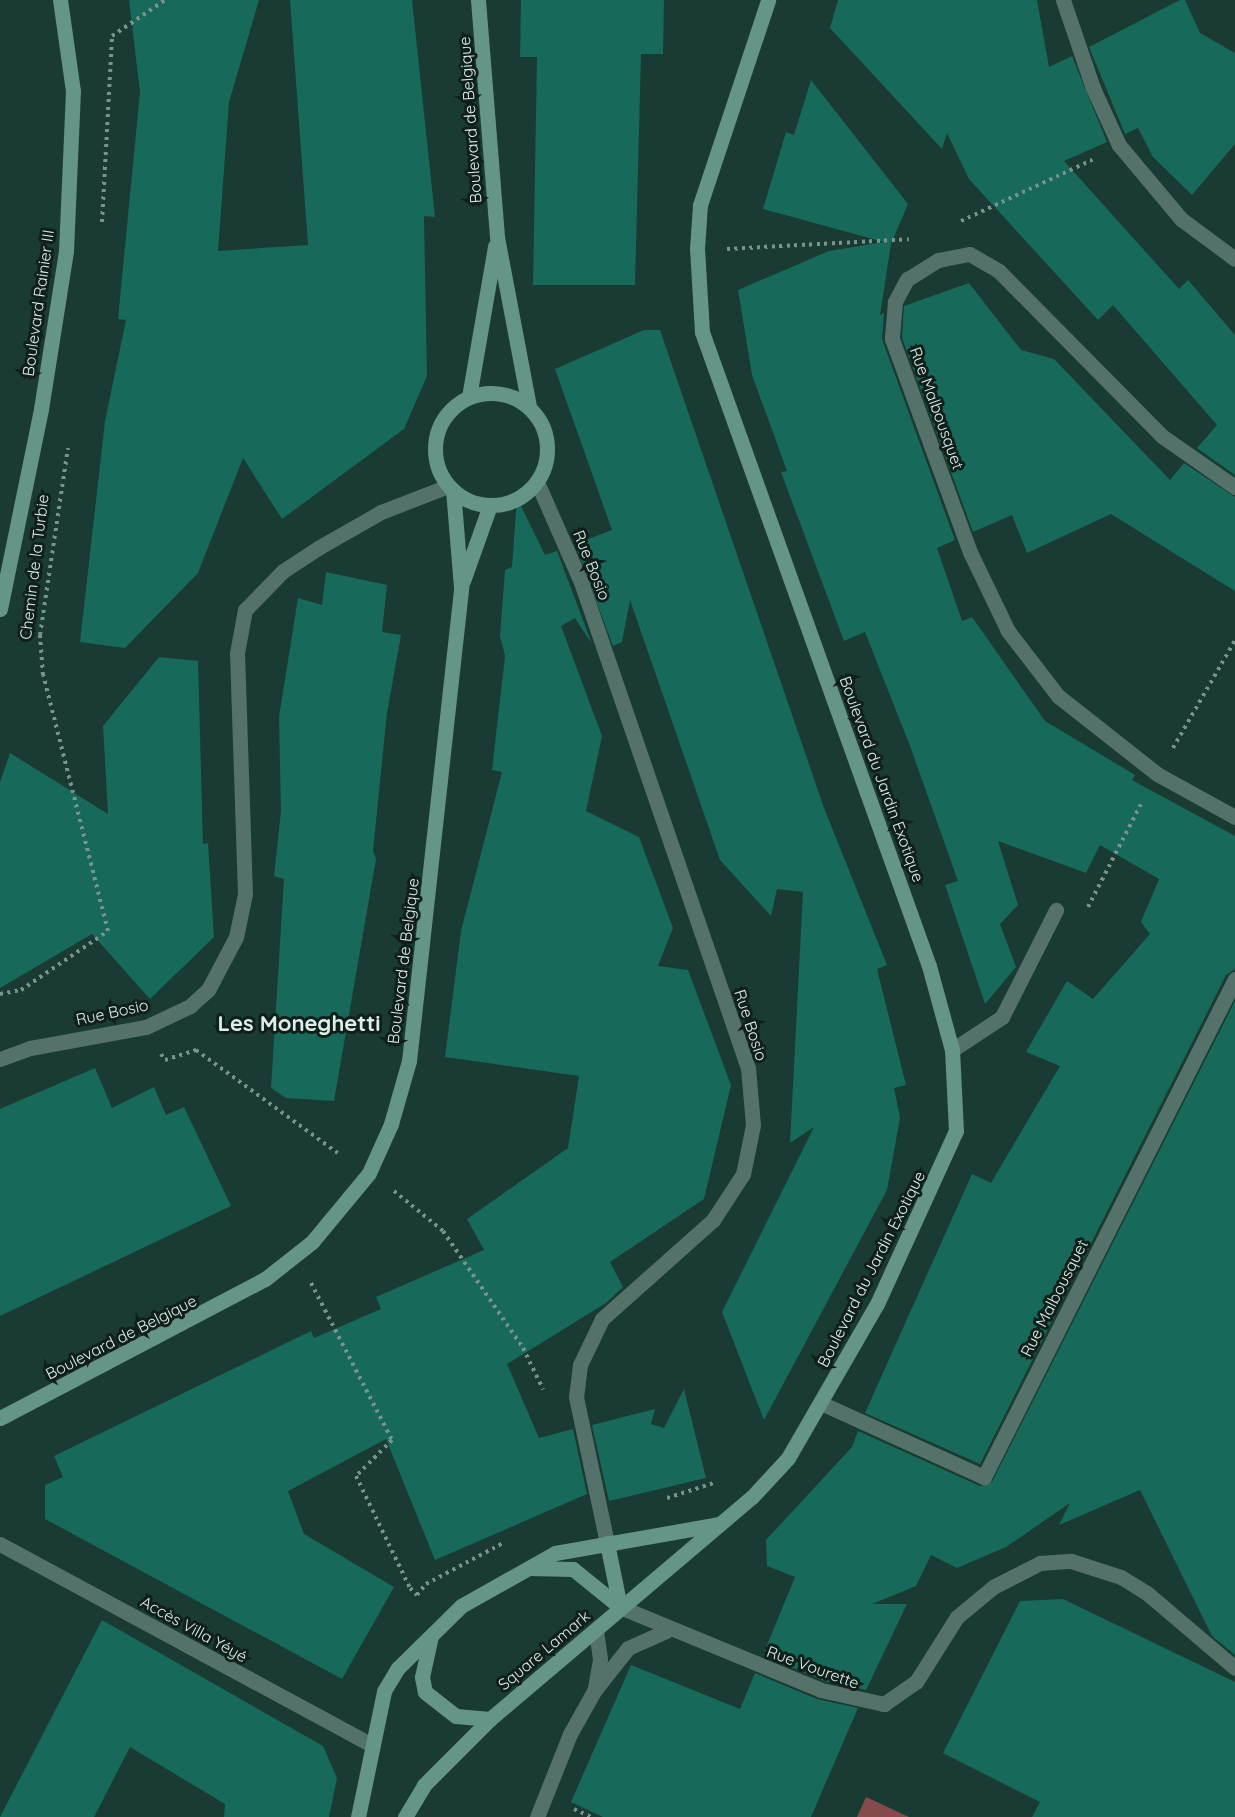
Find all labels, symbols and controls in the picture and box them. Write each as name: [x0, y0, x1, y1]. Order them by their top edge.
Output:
street label: Boulevard de Belgique: [455, 36, 485, 204]
street label: Boulevard Rainier III: [18, 228, 58, 378]
street label: Rue Malbousquet: [906, 344, 968, 472]
street label: Chemin de la Turbie: [16, 493, 52, 641]
street label: Rue Bosio: [569, 527, 615, 603]
street label: Boulevard du Jardin Exotique: [836, 674, 928, 884]
street label: Boulevard de Belgique: [383, 877, 423, 1045]
street label: Rue Bosio: [730, 987, 772, 1063]
street label: Rue Bosio: [74, 995, 150, 1029]
district label: Les Moneghetti: [218, 1011, 380, 1037]
street label: Boulevard du Jardin Exotique: [813, 1168, 929, 1370]
street label: Rue Malbousquet: [1016, 1236, 1092, 1360]
street label: Boulevard de Belgique: [42, 1291, 200, 1383]
street label: Accès Villa Yéyé: [137, 1592, 251, 1666]
street label: Square Lamark: [494, 1606, 594, 1694]
street label: Rue Vourette: [764, 1641, 862, 1693]

